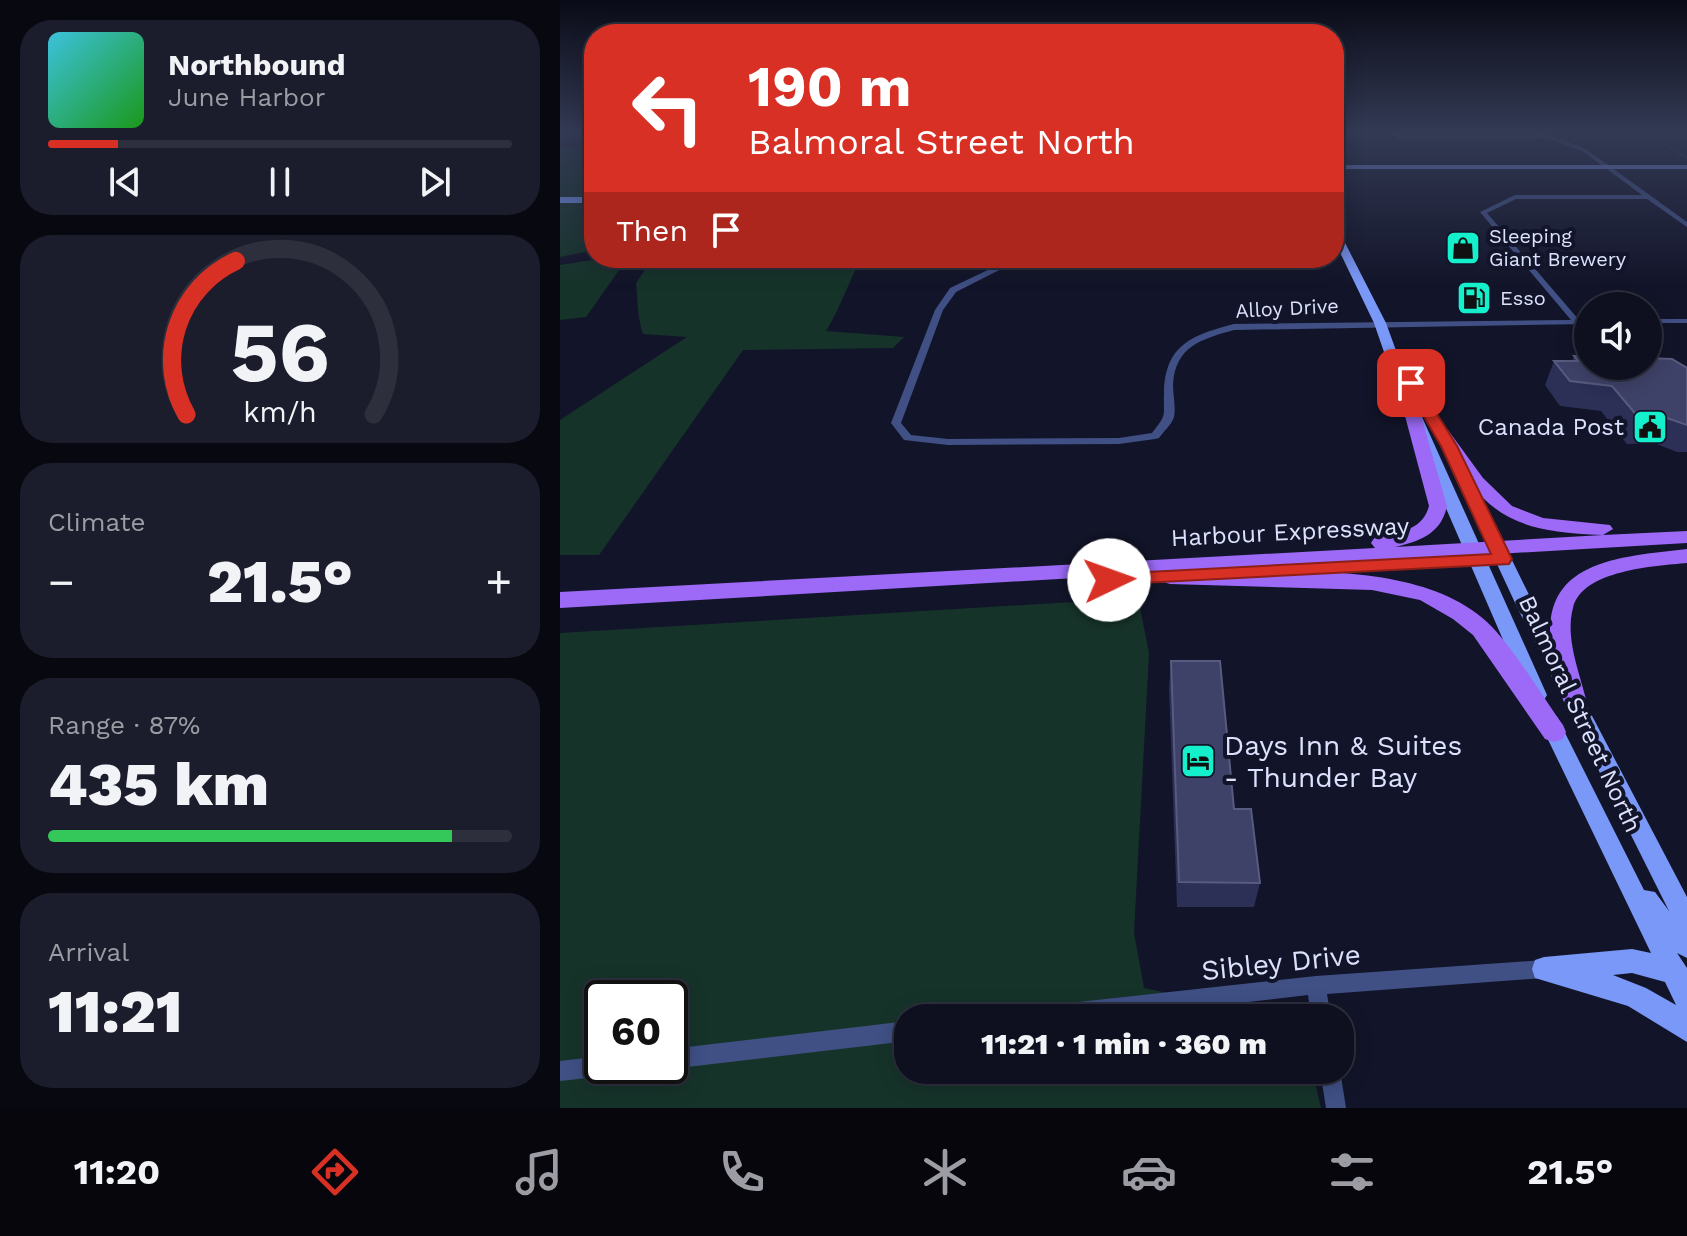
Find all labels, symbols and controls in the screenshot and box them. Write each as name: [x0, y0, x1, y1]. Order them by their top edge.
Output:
text: Northbound: [168, 47, 345, 82]
text: 190 m: [748, 54, 911, 120]
icon: left: [616, 56, 720, 160]
text: June Harbor: [168, 82, 325, 112]
text: Balmoral Street North: [748, 121, 1135, 163]
icon: previous: [103, 160, 147, 204]
icon: pause: [258, 160, 302, 204]
icon: next: [413, 160, 457, 204]
icon: arrive: [704, 208, 748, 252]
text: Then: [616, 213, 688, 248]
place label: Sleeping Giant Brewery: [1489, 224, 1627, 271]
shop icon: Sleeping Giant Brewery: [1444, 229, 1482, 267]
fuel station icon: Esso: [1455, 279, 1493, 317]
place label: Esso: [1500, 286, 1546, 310]
map controls: [1574, 292, 1662, 380]
button: sound: [1574, 292, 1662, 380]
street label: Alloy Drive: [1235, 293, 1339, 323]
text: 56: [230, 304, 330, 401]
pin: [1377, 349, 1445, 417]
icon: arrive: [1389, 361, 1433, 405]
text: km/h: [243, 395, 317, 429]
public building icon: Canada Post: [1631, 408, 1669, 446]
place label: Canada Post: [1478, 413, 1624, 441]
text: Climate: [48, 507, 146, 537]
street label: Harbour Expressway: [1170, 512, 1410, 552]
position arrow: [1067, 538, 1151, 622]
text: 21.5°: [207, 546, 353, 617]
text: −: [48, 556, 75, 608]
text: +: [485, 556, 512, 608]
street label: Balmoral Street North: [1513, 591, 1647, 837]
text: Range · 87%: [48, 710, 200, 740]
place label: Days Inn & Suites - Thunder Bay: [1224, 729, 1462, 794]
hotel icon: Days Inn & Suites - Thunder Bay: [1179, 742, 1217, 780]
text: 435 km: [48, 749, 269, 820]
text: Arrival: [48, 937, 129, 967]
street label: Sibley Drive: [1200, 938, 1362, 987]
text: 11:21: [48, 976, 183, 1047]
speed limit sign: 60: [584, 980, 688, 1084]
text: 11:21 · 1 min · 360 m: [981, 1026, 1267, 1061]
icon: directions: [307, 1144, 363, 1200]
icon: music: [511, 1144, 567, 1200]
icon: phone: [714, 1144, 770, 1200]
icon: climate: [917, 1144, 973, 1200]
icon: car: [1121, 1144, 1177, 1200]
icon: filters: [1324, 1144, 1380, 1200]
text: 11:20: [74, 1151, 160, 1193]
text: 21.5°: [1527, 1151, 1613, 1193]

